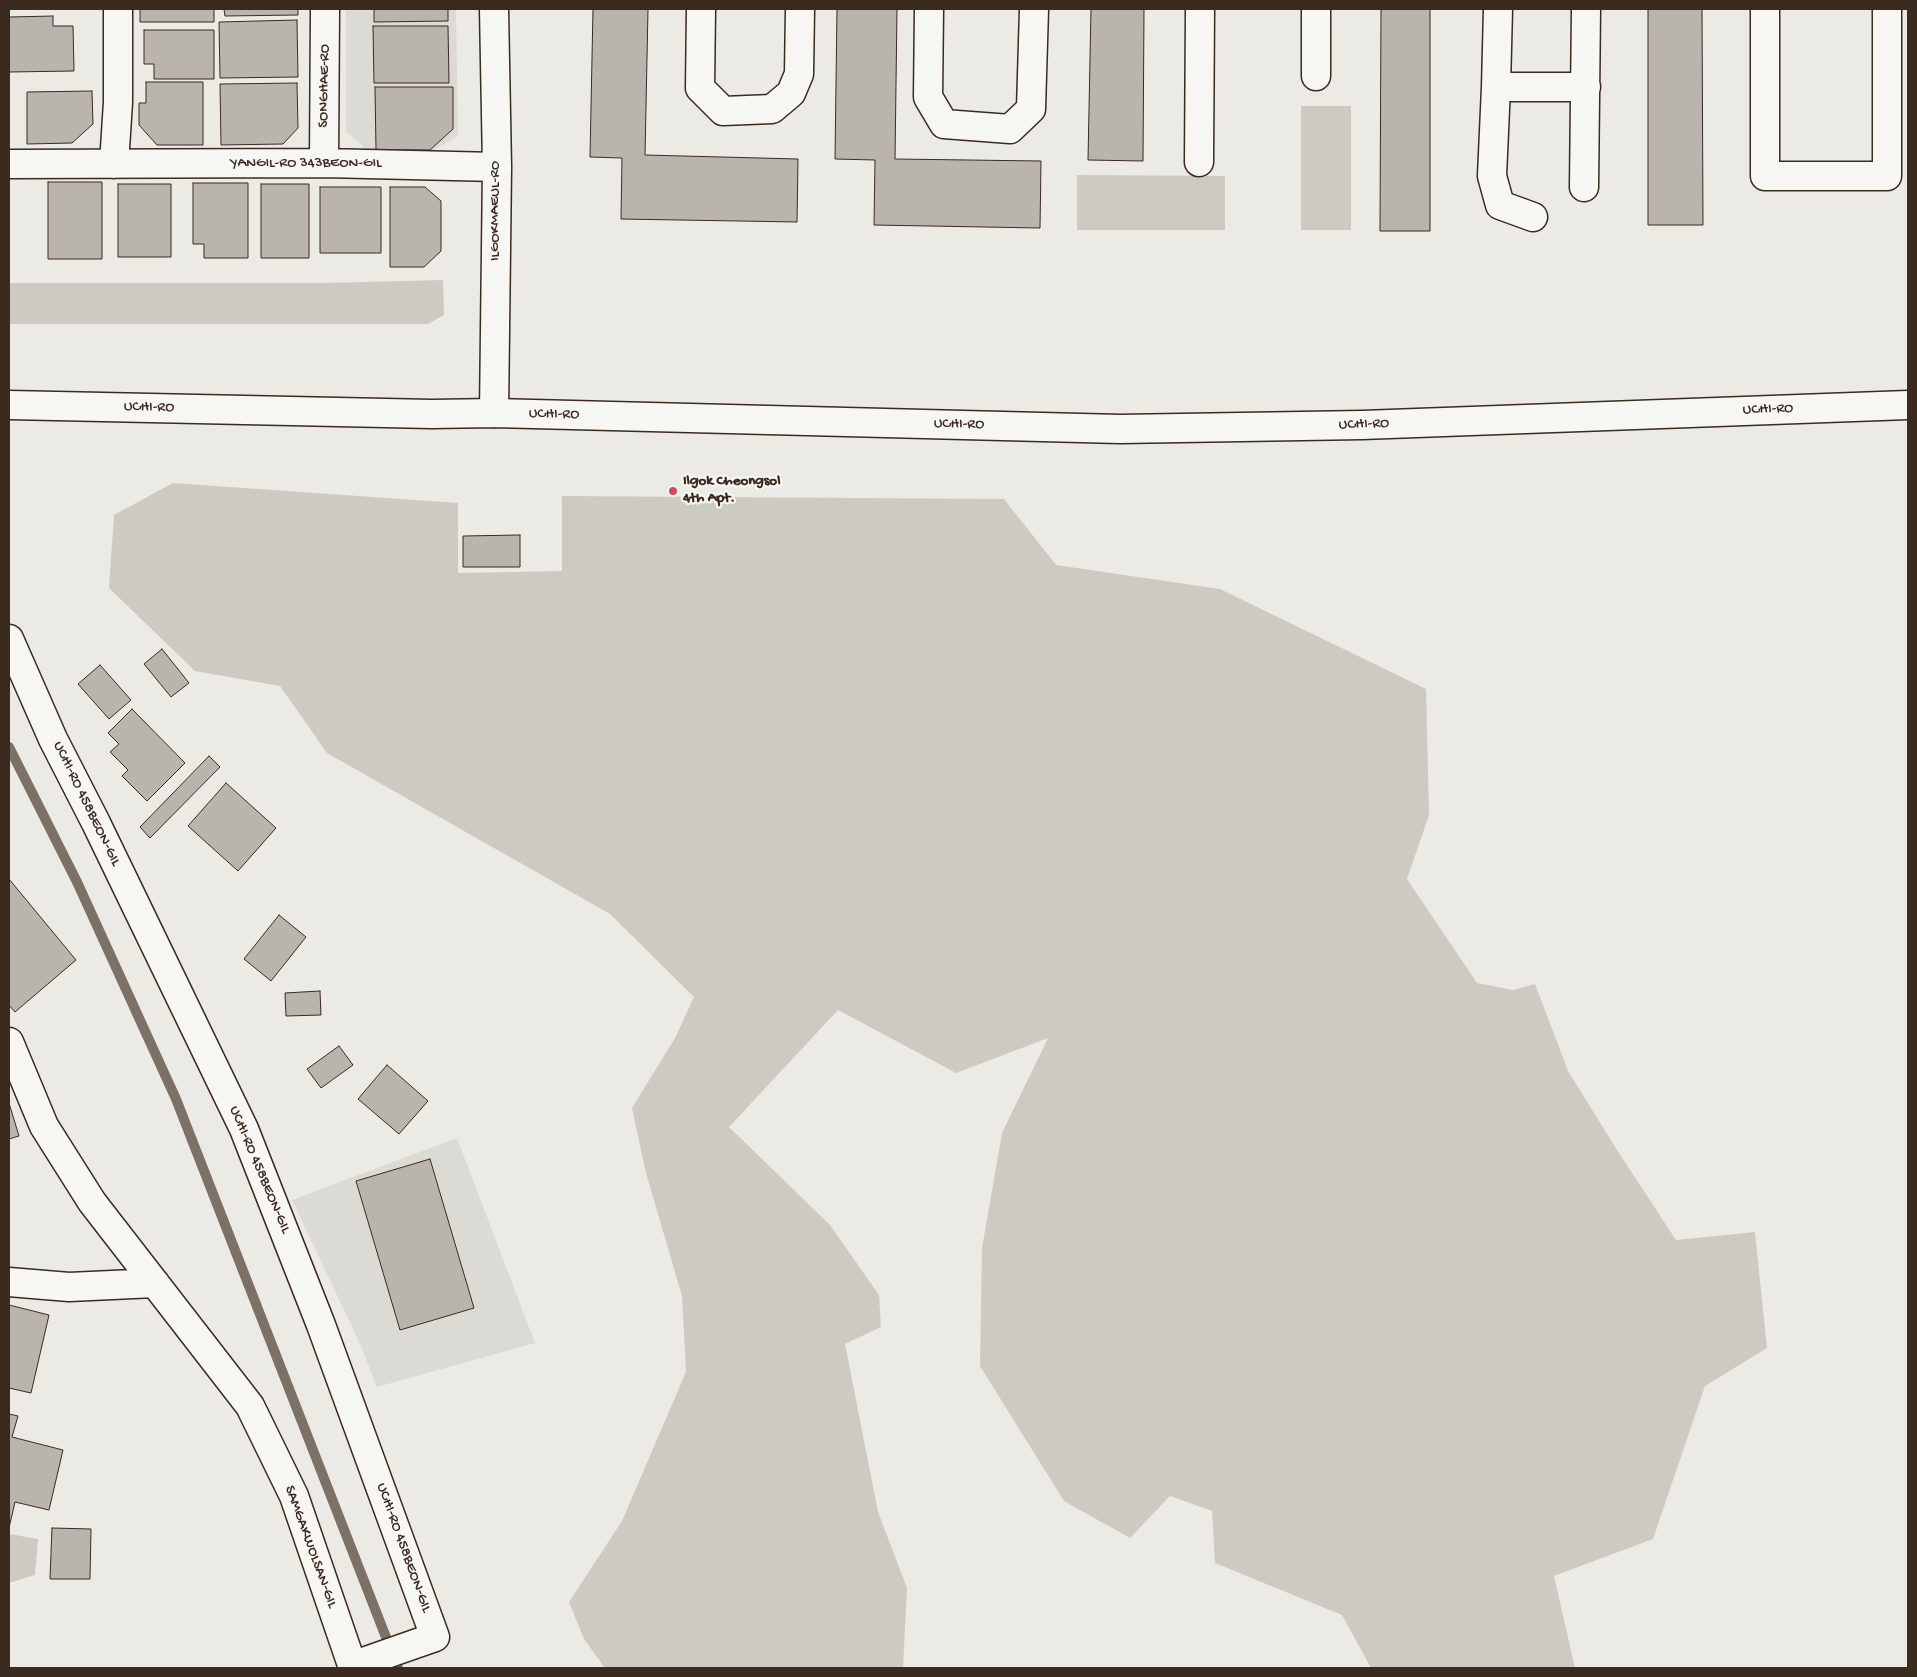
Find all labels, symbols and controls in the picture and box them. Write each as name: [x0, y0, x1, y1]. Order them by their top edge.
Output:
street label: SONGHAE-RO: [315, 44, 335, 128]
street label: YANGIL-RO 343BEON-GIL: [230, 155, 382, 173]
street label: ILGOKMAEUL-RO: [487, 161, 505, 261]
street label: UCHI-RO: [124, 399, 174, 417]
street label: UCHI-RO: [1742, 400, 1794, 420]
street label: UCHI-RO: [529, 406, 579, 424]
street label: UCHI-RO: [1338, 415, 1390, 435]
street label: UCHI-RO: [934, 416, 984, 434]
place label: Ilgok Cheongsol 4th Apt.: [683, 473, 780, 508]
marker: Ilgok Cheongsol 4th Apt.: [667, 485, 679, 497]
street label: UCHI-RO 458BEON-GIL: [48, 739, 124, 869]
street label: UCHI-RO 458BEON-GIL: [224, 1104, 294, 1236]
street label: UCHI-RO 458BEON-GIL: [371, 1481, 435, 1615]
street label: SAMGAKWOLSAN-GIL: [279, 1483, 341, 1611]

